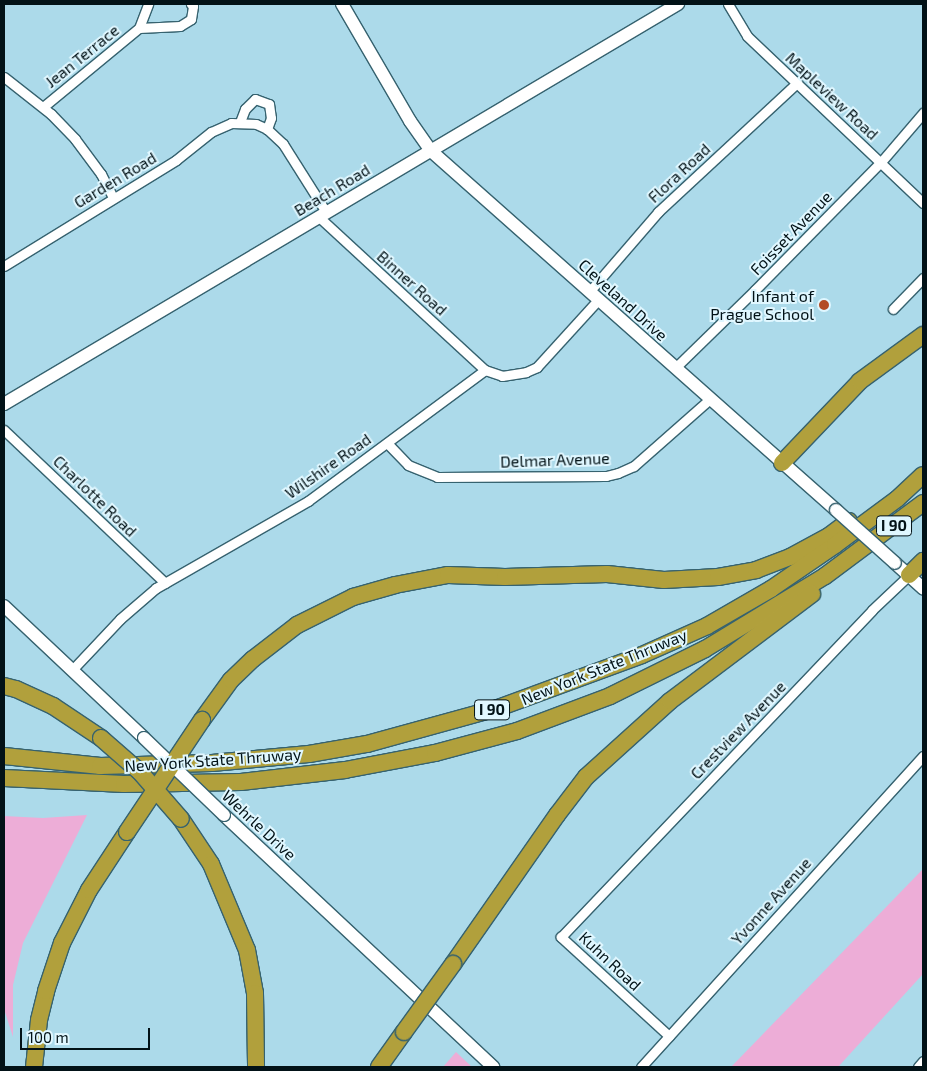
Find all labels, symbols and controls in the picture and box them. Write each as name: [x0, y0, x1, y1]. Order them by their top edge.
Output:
street label: Jean Terrace: [41, 20, 123, 92]
street label: Mapleview Road: [782, 48, 882, 144]
street label: Flora Road: [644, 139, 714, 207]
street label: Garden Road: [70, 148, 160, 212]
street label: Beach Road: [291, 160, 373, 220]
street label: Foisset Avenue: [746, 187, 836, 279]
street label: Binner Road: [373, 246, 451, 320]
street label: Cleveland Drive: [575, 255, 671, 345]
place label: Infant of Prague School: [710, 286, 814, 324]
marker: Infant of Prague School: [818, 299, 830, 311]
street label: Wilshire Road: [281, 429, 375, 503]
street label: Delmar Avenue: [500, 448, 610, 472]
street label: Charlotte Road: [49, 451, 141, 541]
road number: I 90: [875, 514, 913, 538]
street label: New York State Thruway: [518, 625, 690, 709]
street label: Crestview Avenue: [686, 677, 790, 783]
road number: I 90: [473, 698, 511, 722]
street label: New York State Thruway: [123, 744, 303, 776]
street label: Wehrle Drive: [218, 786, 300, 864]
street label: Yvonne Avenue: [727, 853, 815, 949]
street label: Kuhn Road: [575, 928, 645, 994]
scale bar: [22, 1018, 152, 1050]
text: 100 m: [28, 1028, 69, 1046]

